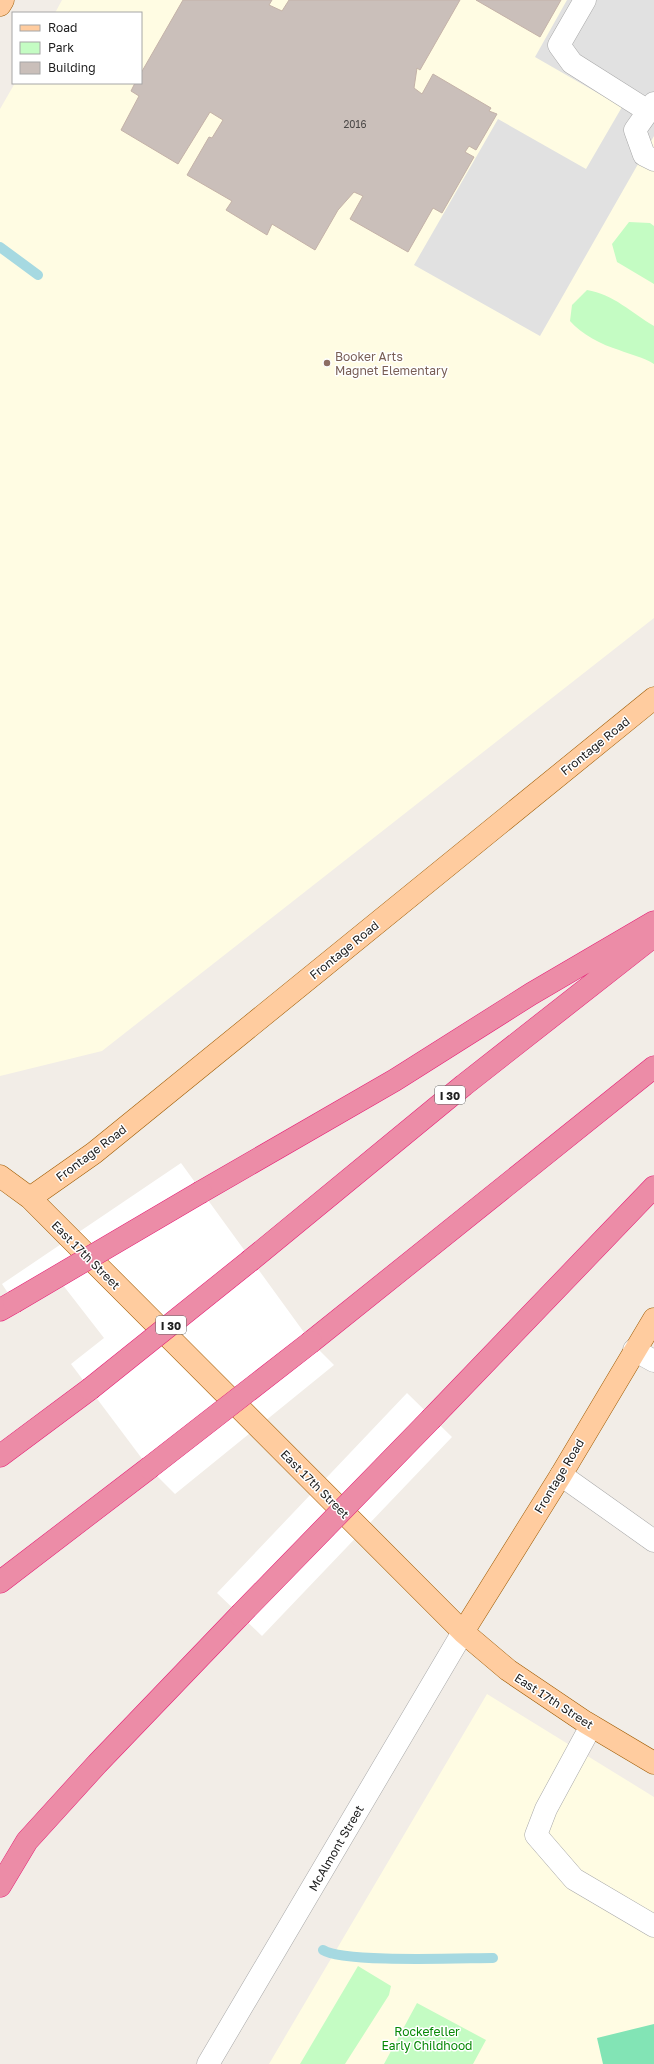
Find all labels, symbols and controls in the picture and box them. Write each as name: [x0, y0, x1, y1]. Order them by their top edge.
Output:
legend: [12, 12, 142, 84]
text: Road: [48, 20, 77, 35]
text: Park: [48, 40, 74, 55]
text: Building: [48, 60, 96, 75]
house number: 2016: [344, 118, 366, 130]
place label: Booker Arts Magnet Elementary: [335, 349, 448, 378]
marker: Booker Arts Magnet Elementary: [322, 358, 332, 368]
street label: Frontage Road: [557, 714, 633, 778]
street label: Frontage Road: [306, 918, 382, 982]
road number: I 30: [435, 1086, 465, 1104]
street label: Frontage Road: [53, 1122, 129, 1184]
street label: East 17th Street: [49, 1218, 124, 1293]
road number: I 30: [156, 1316, 186, 1334]
street label: Frontage Road: [531, 1436, 587, 1516]
street label: East 17th Street: [278, 1447, 353, 1522]
street label: East 17th Street: [512, 1670, 596, 1732]
street label: McAlmont Street: [305, 1802, 367, 1894]
park label: Rockefeller Early Childhood: [382, 2024, 473, 2053]

